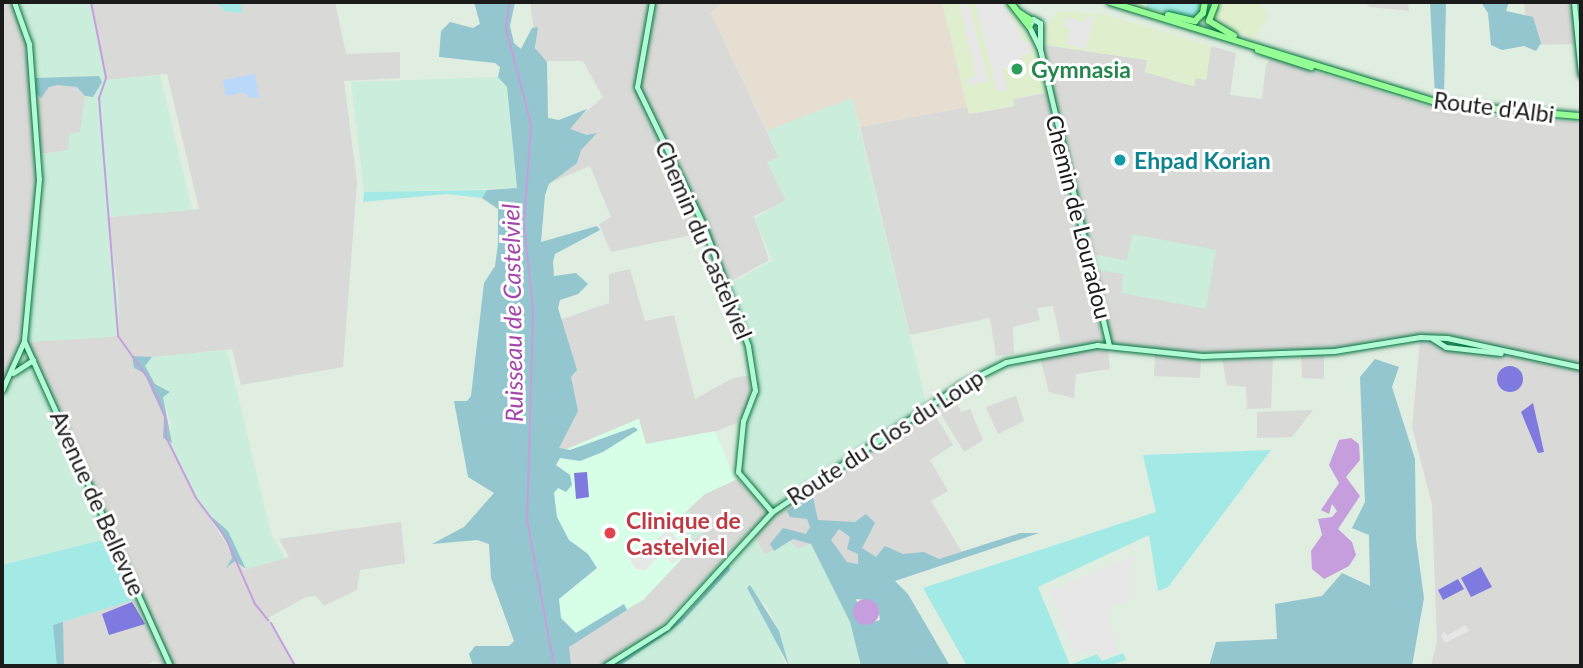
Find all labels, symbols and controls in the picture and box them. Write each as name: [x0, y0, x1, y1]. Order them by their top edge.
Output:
place label: Gymnasia: [1031, 55, 1131, 83]
marker: Gymnasia: [1009, 61, 1025, 77]
street label: Route d'Albi: [1432, 86, 1556, 128]
street label: Chemin de Louradou: [1040, 112, 1118, 322]
street label: Chemin du Castelviel: [650, 137, 758, 343]
place label: Ehpad Korian: [1134, 146, 1271, 174]
marker: Ehpad Korian: [1112, 152, 1128, 168]
water label: Ruisseau de Castelviel: [496, 203, 528, 423]
street label: Route du Clos du Loup: [782, 363, 988, 511]
street label: Avenue de Bellevue: [45, 406, 151, 600]
place label: Clinique de Castelviel: [626, 506, 741, 560]
marker: Clinique de Castelviel: [600, 523, 620, 543]

